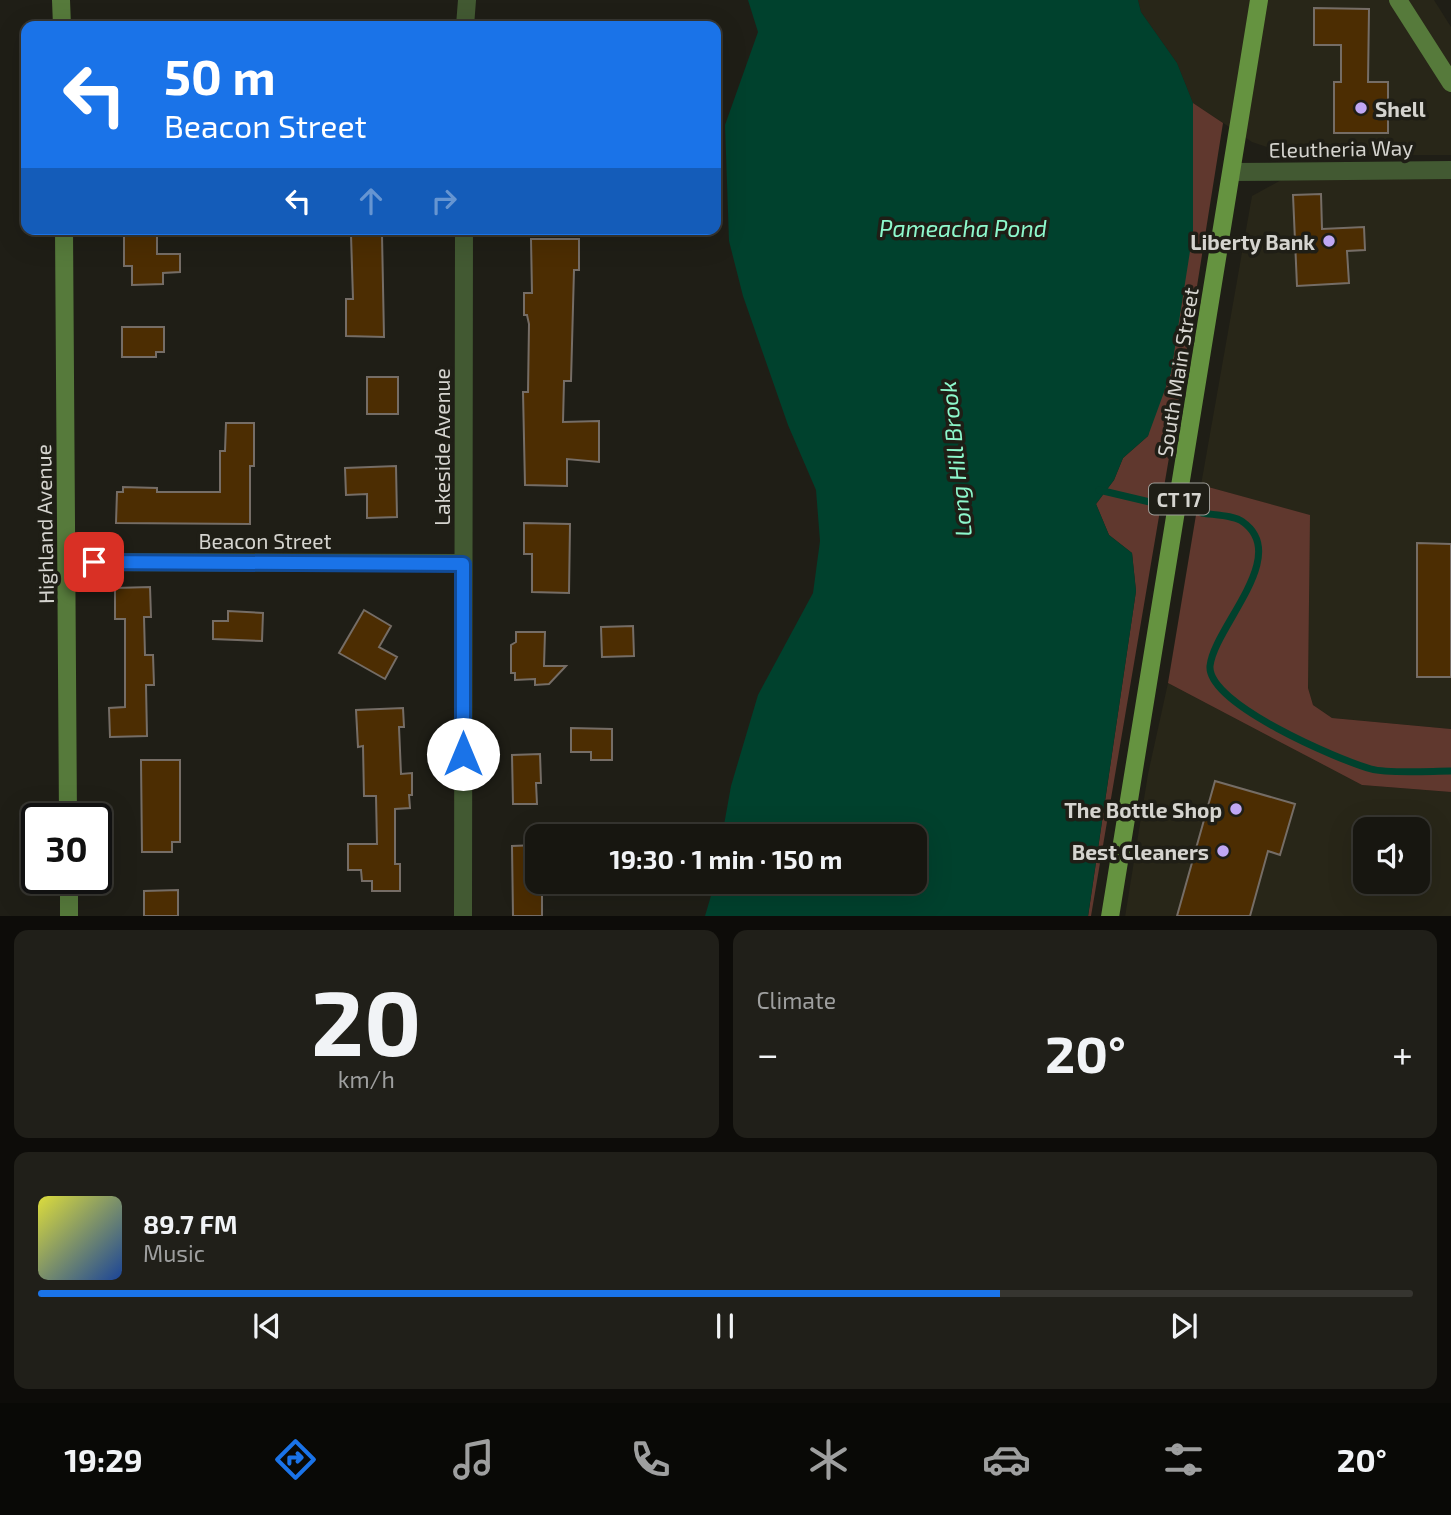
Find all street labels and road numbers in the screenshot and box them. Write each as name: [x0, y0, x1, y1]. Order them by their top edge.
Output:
street label: Eleutheria Way: [1268, 134, 1414, 162]
street label: South Main Street: [1151, 286, 1203, 458]
street label: Lakeside Avenue: [429, 368, 454, 526]
street label: Highland Avenue: [30, 444, 58, 604]
road number: CT 17: [1149, 484, 1209, 514]
street label: Beacon Street: [198, 528, 332, 553]

